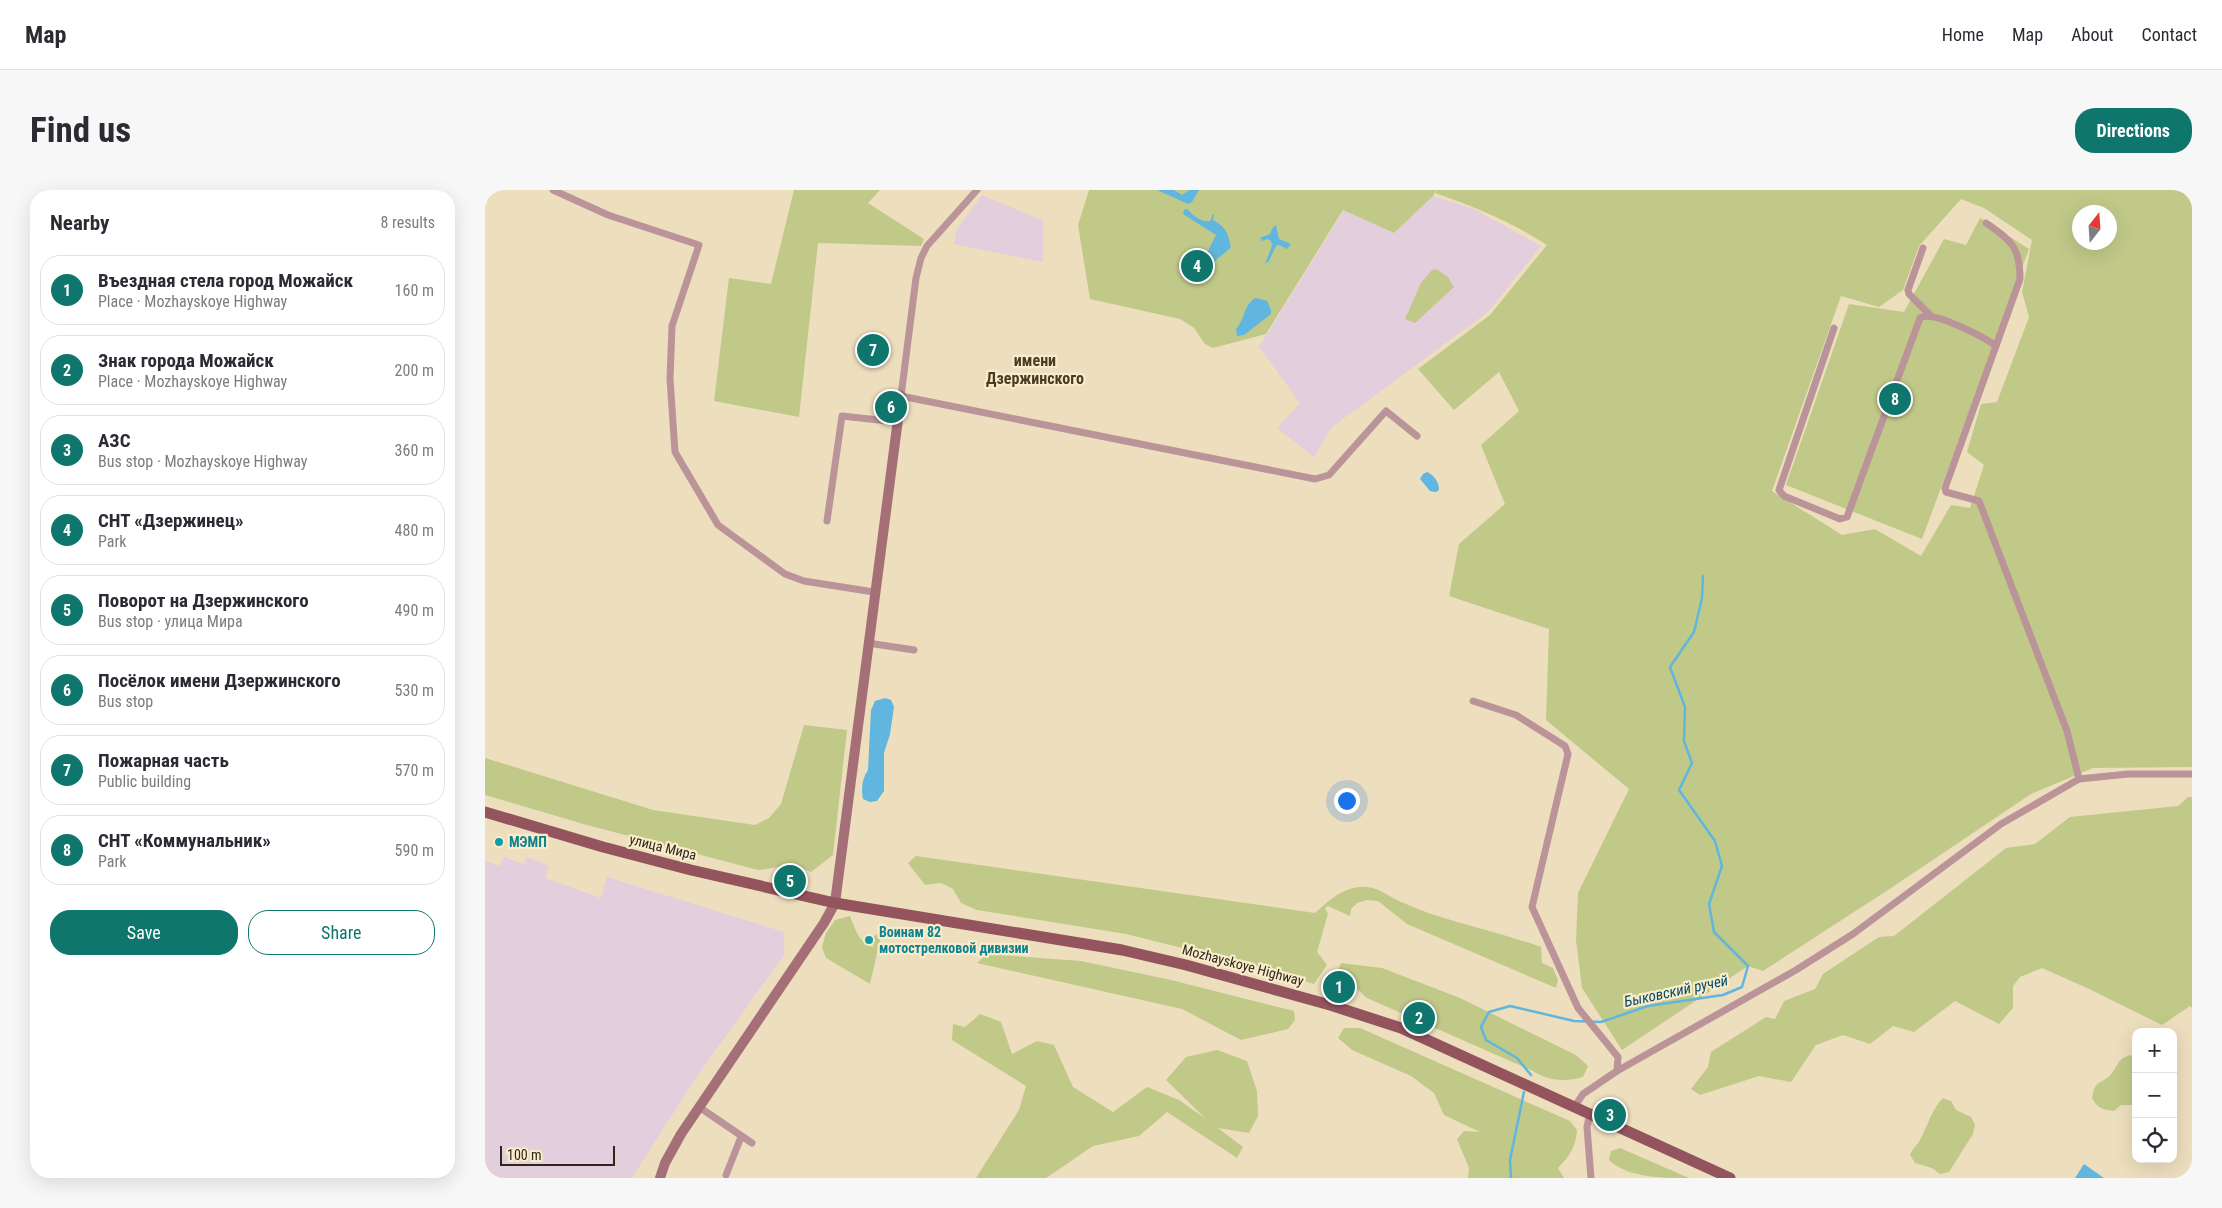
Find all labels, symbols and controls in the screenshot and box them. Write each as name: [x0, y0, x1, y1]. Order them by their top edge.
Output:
text: Map: [25, 21, 66, 49]
text: Home: [1942, 24, 1984, 45]
text: Map: [2012, 24, 2043, 45]
text: About: [2071, 24, 2113, 45]
text: Contact: [2141, 24, 2197, 45]
button: Directions: [2075, 108, 2192, 153]
text: Find us: [30, 110, 131, 151]
north arrow: [2072, 205, 2117, 250]
text: Nearby: [50, 211, 109, 235]
text: 8 results: [380, 213, 435, 232]
pin: 4: [1181, 247, 1213, 285]
text: Въездная стела город Можайск: [98, 269, 353, 292]
text: 1: [63, 281, 71, 300]
text: 160 m: [395, 281, 434, 300]
text: Place · Mozhayskoye Highway: [98, 292, 287, 311]
pin: 7: [857, 331, 889, 369]
text: Знак города Можайск: [98, 349, 274, 372]
district label: имени Дзержинского: [986, 351, 1084, 388]
text: 2: [63, 361, 71, 380]
text: 200 m: [395, 361, 434, 380]
text: Place · Mozhayskoye Highway: [98, 372, 287, 391]
pin: 8: [1879, 380, 1911, 418]
pin: 6: [875, 388, 907, 426]
text: АЗС: [98, 429, 130, 452]
text: 3: [63, 441, 71, 460]
text: 360 m: [395, 441, 434, 460]
text: Bus stop · Mozhayskoye Highway: [98, 452, 307, 471]
text: СНТ «Дзержинец»: [98, 509, 243, 532]
text: 4: [63, 521, 71, 540]
text: 480 m: [395, 521, 434, 540]
text: Park: [98, 532, 127, 551]
text: Поворот на Дзержинского: [98, 589, 309, 612]
text: 5: [63, 601, 71, 620]
text: 490 m: [395, 601, 434, 620]
text: Bus stop · улица Мира: [98, 612, 243, 631]
text: Посёлок имени Дзержинского: [98, 669, 341, 692]
text: 6: [63, 681, 71, 700]
text: 530 m: [395, 681, 434, 700]
text: Bus stop: [98, 692, 153, 711]
text: Пожарная часть: [98, 749, 229, 772]
text: 7: [63, 761, 71, 780]
text: 570 m: [395, 761, 434, 780]
text: Public building: [98, 772, 191, 791]
your location: [1334, 788, 1360, 814]
text: СНТ «Коммунальник»: [98, 829, 271, 852]
street label: улица Мира: [628, 831, 698, 863]
place label: МЭМП: [509, 834, 547, 850]
marker: МЭМП: [493, 836, 505, 848]
text: 8: [63, 841, 71, 860]
text: 590 m: [395, 841, 434, 860]
text: Park: [98, 852, 127, 871]
pin: 5: [774, 862, 806, 900]
button: Save: [50, 910, 238, 955]
button: Share: [248, 910, 435, 955]
place label: Воинам 82 мотострелковой дивизии: [879, 924, 1029, 956]
marker: Воинам 82 мотострелковой дивизии: [863, 934, 875, 946]
street label: Mozhayskoye Highway: [1181, 941, 1306, 989]
pin: 1: [1323, 968, 1355, 1006]
water label: Быковский ручей: [1622, 971, 1730, 1011]
pin: 2: [1403, 999, 1435, 1037]
map controls: [2132, 1028, 2177, 1163]
button: +: [2132, 1028, 2177, 1073]
button: −: [2132, 1073, 2177, 1118]
pin: 3: [1594, 1096, 1626, 1134]
button: locate: [2132, 1118, 2177, 1163]
scale bar: [500, 1143, 615, 1166]
text: 100 m: [507, 1147, 542, 1163]

